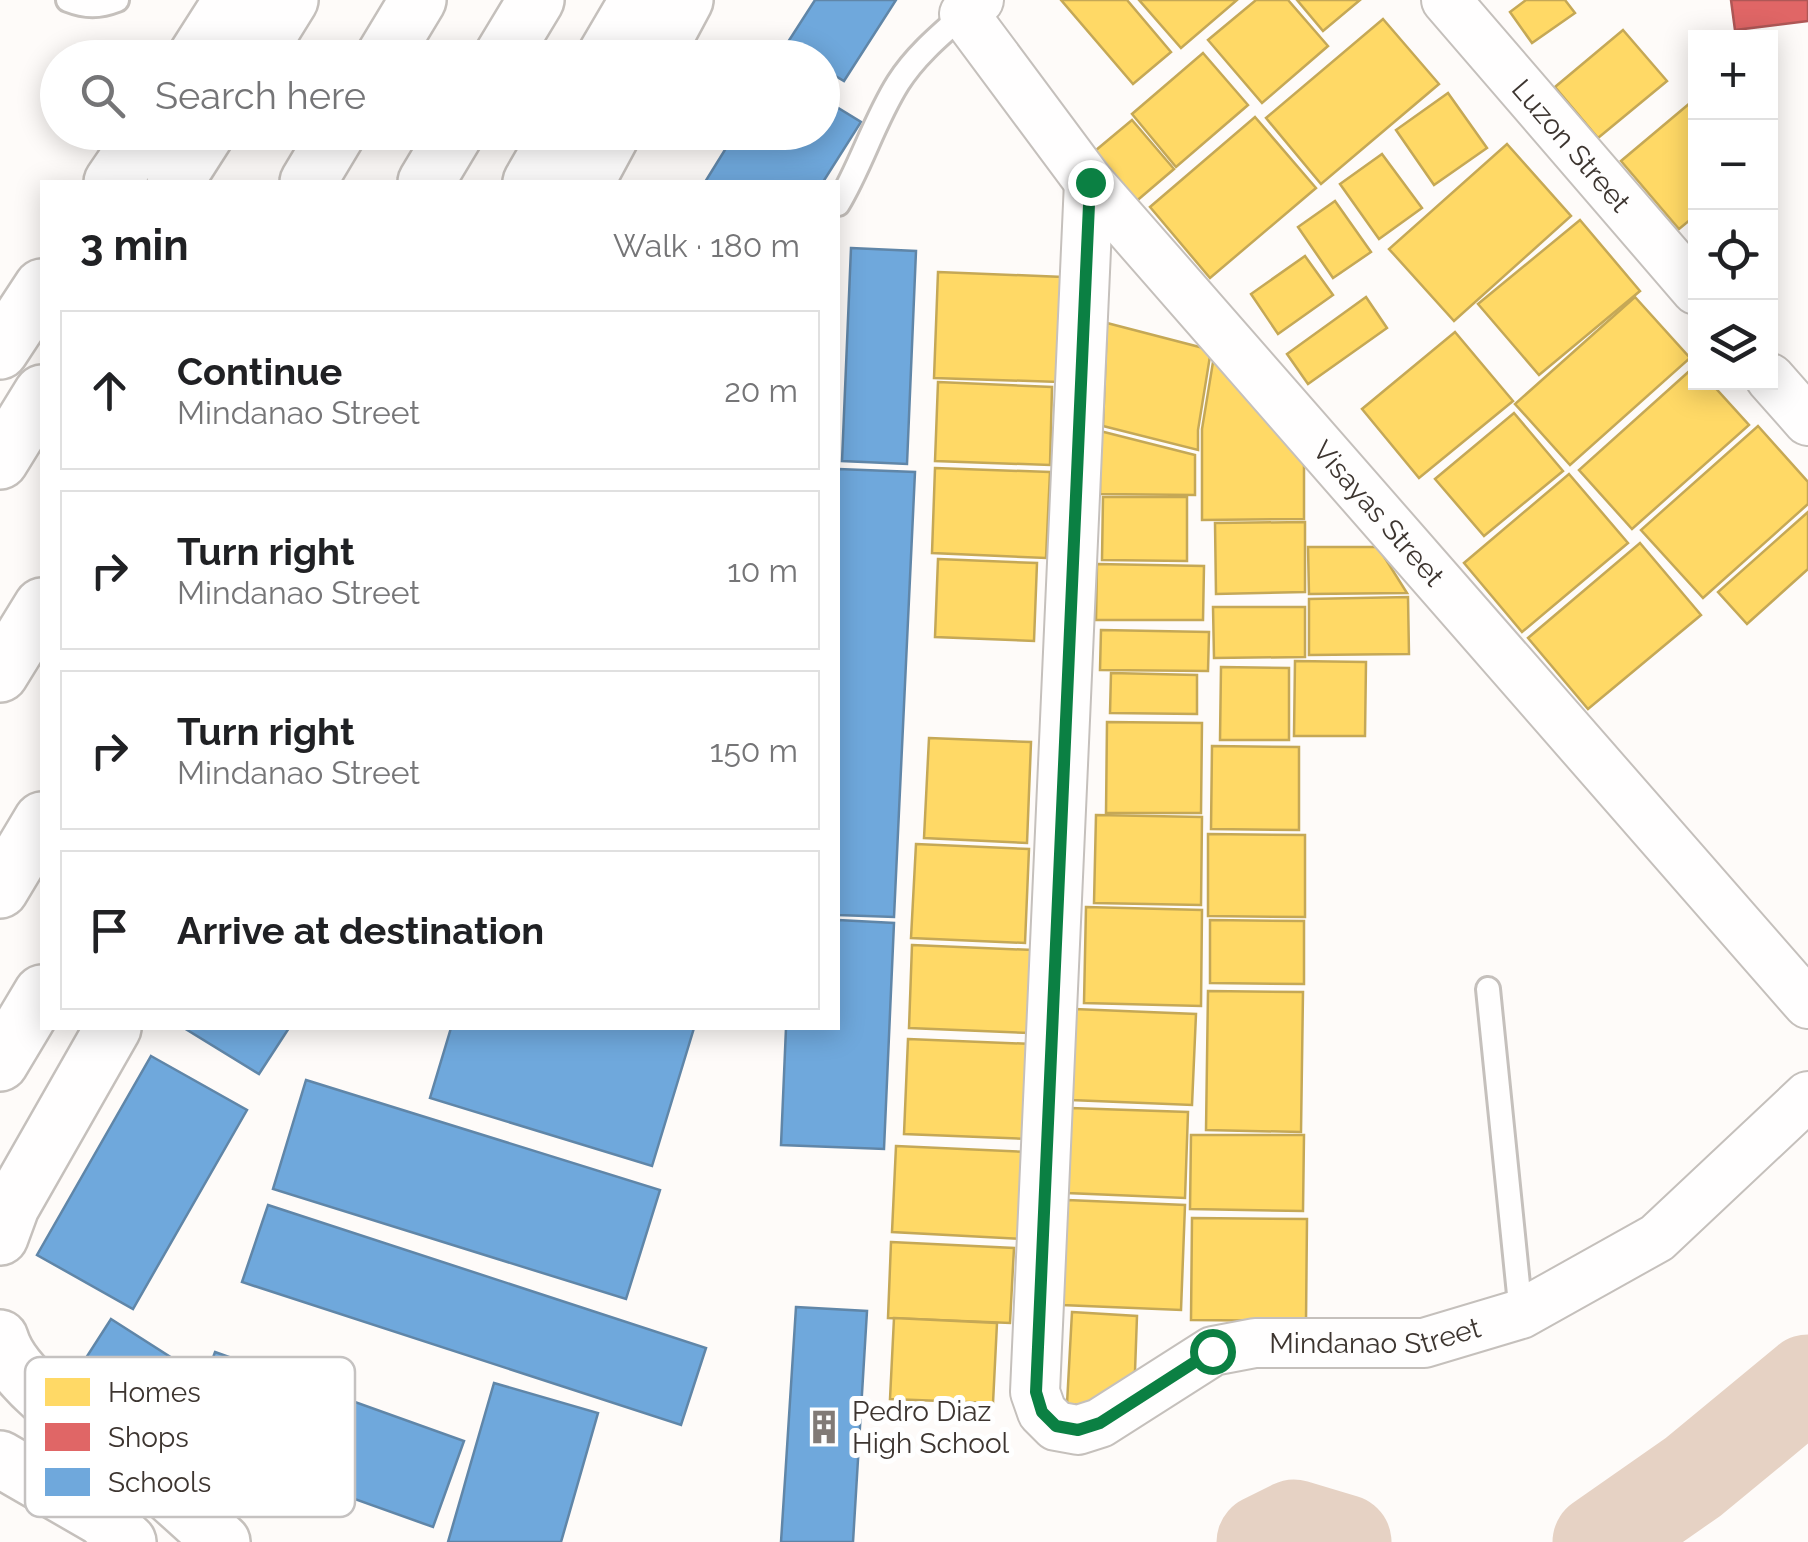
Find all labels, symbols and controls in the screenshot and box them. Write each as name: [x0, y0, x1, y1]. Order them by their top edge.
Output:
map controls: [1688, 30, 1778, 390]
button: +: [1688, 30, 1778, 120]
search box: [40, 40, 840, 150]
icon: search: [75, 68, 130, 123]
text: Search here: [155, 73, 366, 118]
street label: Luzon Street: [1505, 73, 1637, 219]
button: −: [1688, 120, 1778, 210]
route end: [1068, 160, 1114, 206]
button: locate: [1688, 210, 1778, 300]
text: 3 min: [80, 221, 189, 270]
text: Walk · 180 m: [613, 227, 800, 264]
button: layers: [1688, 300, 1778, 390]
text: Continue: [177, 349, 342, 394]
icon: ahead: [82, 363, 137, 418]
text: 20 m: [724, 372, 798, 409]
text: Mindanao Street: [177, 394, 420, 431]
street label: Visayas Street: [1306, 434, 1451, 593]
text: Turn right: [177, 529, 354, 574]
icon: right: [82, 543, 137, 598]
text: 10 m: [727, 552, 798, 589]
text: Mindanao Street: [177, 574, 420, 611]
text: Turn right: [177, 709, 354, 754]
icon: right: [82, 723, 137, 778]
text: 150 m: [710, 732, 798, 769]
text: Mindanao Street: [177, 754, 420, 791]
icon: arrive: [82, 903, 137, 958]
text: Arrive at destination: [177, 908, 544, 953]
street label: Mindanao Street: [1269, 1311, 1485, 1360]
route start: [1190, 1329, 1236, 1375]
legend: [25, 1357, 355, 1517]
text: Homes: [108, 1376, 201, 1409]
place label: Pedro Diaz High School: [852, 1395, 1010, 1460]
building icon: Pedro Diaz High School: [805, 1408, 843, 1446]
text: Shops: [108, 1421, 189, 1454]
text: Schools: [108, 1466, 211, 1499]

